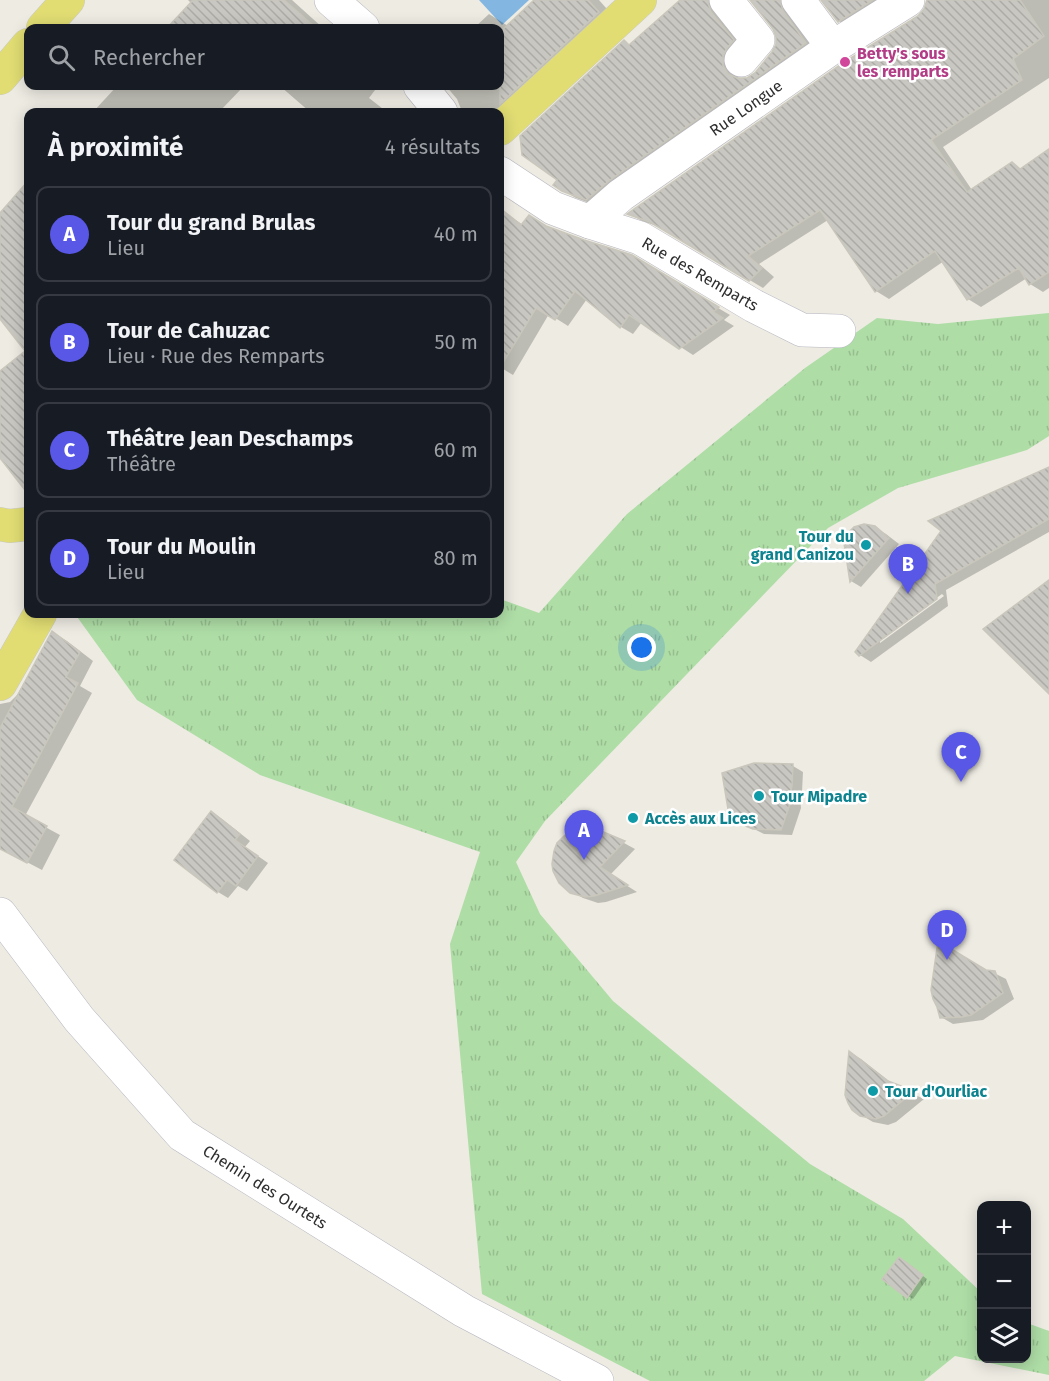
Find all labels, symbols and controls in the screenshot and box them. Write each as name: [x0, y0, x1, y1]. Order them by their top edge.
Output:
search box: [24, 24, 504, 90]
icon: search: [45, 41, 78, 74]
text: Rechercher: [93, 44, 205, 71]
place label: Betty's sous les remparts: [857, 44, 949, 81]
marker: Betty's sous les remparts: [838, 55, 852, 69]
street label: Rue Longue: [706, 76, 786, 140]
text: À proximité: [48, 132, 183, 163]
text: 4 résultats: [385, 135, 480, 159]
text: Tour du grand Brulas: [107, 209, 315, 236]
text: A: [64, 222, 75, 246]
text: 40 m: [434, 222, 478, 246]
street label: Rue des Remparts: [638, 233, 762, 315]
text: Lieu: [107, 236, 145, 260]
text: Tour de Cahuzac: [107, 317, 270, 344]
text: B: [63, 330, 76, 354]
text: 50 m: [434, 330, 478, 354]
text: Lieu · Rue des Remparts: [107, 344, 325, 368]
text: Théâtre Jean Deschamps: [107, 425, 353, 452]
text: C: [64, 438, 75, 462]
text: 60 m: [434, 438, 478, 462]
text: Théâtre: [107, 452, 176, 476]
place label: Tour du grand Canizou: [751, 527, 854, 564]
text: Tour du Moulin: [107, 533, 256, 560]
marker: Tour du grand Canizou: [859, 538, 873, 552]
pin: B: [888, 544, 928, 594]
text: D: [63, 546, 76, 570]
text: 80 m: [433, 546, 478, 570]
text: Lieu: [107, 560, 145, 584]
your location: [627, 633, 656, 662]
pin: C: [942, 732, 980, 782]
place label: Tour Mipadre: [771, 787, 867, 806]
marker: Tour Mipadre: [752, 789, 766, 803]
place label: Accès aux Lices: [644, 809, 756, 828]
pin: A: [564, 810, 604, 860]
marker: Accès aux Lices: [626, 811, 640, 825]
pin: D: [928, 910, 966, 960]
place label: Tour d'Ourliac: [885, 1082, 988, 1101]
marker: Tour d'Ourliac: [866, 1084, 880, 1098]
street label: Chemin des Ourtets: [199, 1141, 331, 1233]
map controls: [977, 1201, 1031, 1363]
button: +: [977, 1201, 1031, 1255]
button: −: [977, 1255, 1031, 1309]
button: layers: [977, 1309, 1031, 1363]

